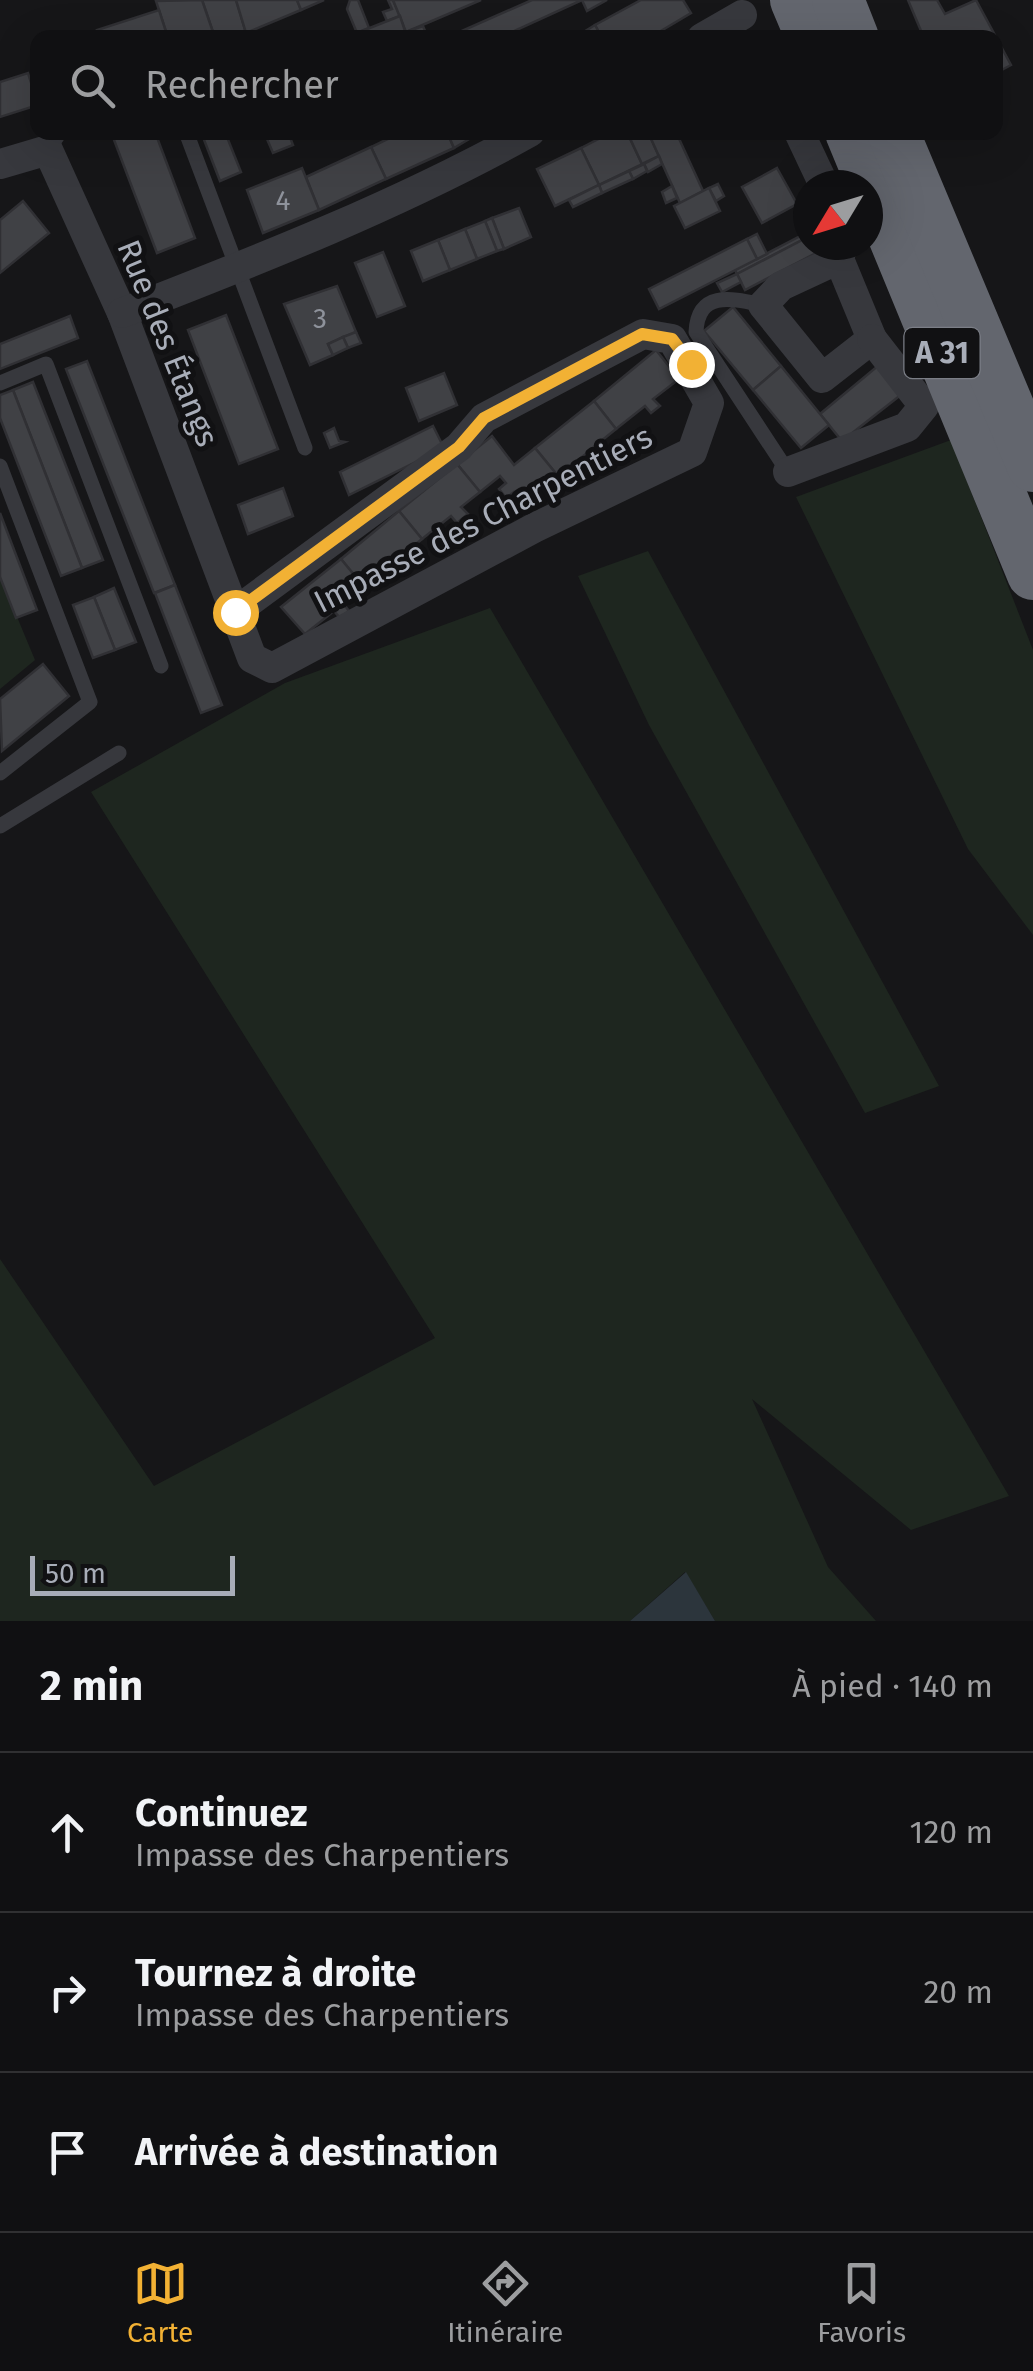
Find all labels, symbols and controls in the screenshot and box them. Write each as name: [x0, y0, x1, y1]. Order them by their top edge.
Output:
search box: [30, 30, 1003, 140]
icon: search: [65, 58, 120, 113]
text: Rechercher: [145, 62, 339, 108]
north arrow: [793, 170, 883, 260]
house number: 4: [276, 184, 291, 217]
street label: Rue des Étangs: [109, 234, 227, 452]
house number: 3: [313, 302, 327, 335]
road number: A 31: [904, 328, 980, 378]
route end: [669, 342, 715, 388]
street label: Impasse des Charpentiers: [308, 417, 658, 621]
route start: [213, 590, 259, 636]
scale bar: [30, 1551, 235, 1596]
text: 50 m: [45, 1557, 106, 1590]
text: 2 min: [40, 1661, 143, 1711]
text: À pied · 140 m: [792, 1667, 993, 1705]
text: Continuez: [135, 1790, 307, 1836]
icon: ahead: [40, 1805, 95, 1860]
text: 120 m: [910, 1813, 993, 1851]
text: Impasse des Charpentiers: [135, 1836, 509, 1874]
text: Tournez à droite: [135, 1950, 416, 1996]
icon: right: [40, 1965, 95, 2020]
text: 20 m: [923, 1973, 993, 2011]
text: Impasse des Charpentiers: [135, 1996, 509, 2034]
icon: arrive: [40, 2125, 95, 2180]
text: Arrivée à destination: [135, 2129, 498, 2175]
tab: Carte: [127, 2256, 193, 2349]
tab: Itinéraire: [447, 2256, 563, 2349]
tab: Favoris: [817, 2256, 906, 2349]

